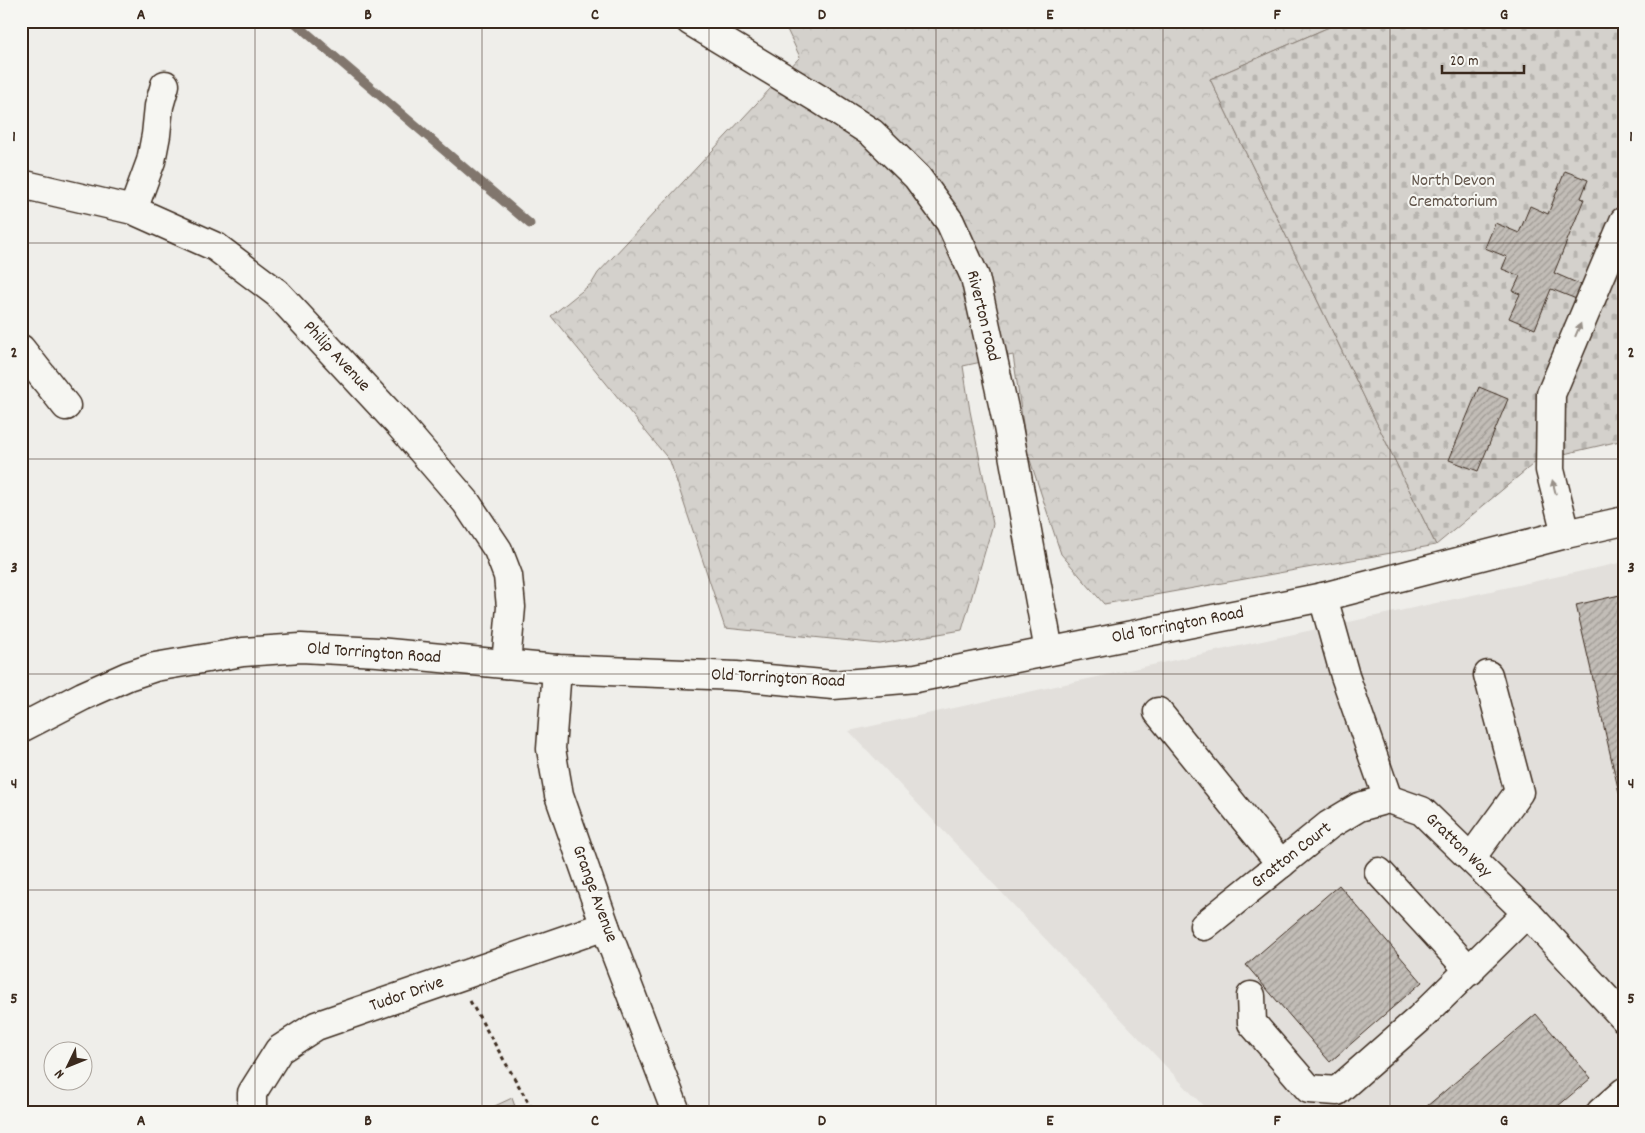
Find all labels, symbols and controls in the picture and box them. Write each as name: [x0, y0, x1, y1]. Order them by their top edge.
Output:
text: A: [137, 4, 146, 27]
text: B: [364, 4, 372, 27]
text: C: [591, 4, 599, 27]
text: D: [818, 4, 827, 27]
text: E: [1046, 4, 1054, 27]
text: F: [1273, 4, 1281, 27]
text: G: [1500, 4, 1508, 27]
scale bar: [1442, 42, 1525, 74]
text: 20 m: [1450, 51, 1478, 73]
text: 1: [12, 126, 16, 149]
text: 1: [1629, 126, 1633, 149]
park label: North Devon Crematorium: [1408, 169, 1498, 215]
street label: Riverton road: [959, 268, 1005, 364]
street label: Philip Avenue: [297, 316, 376, 398]
one-way arrow: [1574, 323, 1582, 337]
text: 2: [11, 342, 18, 365]
text: 2: [1628, 342, 1635, 365]
one-way arrow: [1550, 479, 1558, 494]
text: 3: [10, 557, 18, 580]
text: 3: [1627, 557, 1635, 580]
street label: Old Torrington Road: [1110, 601, 1246, 651]
street label: Old Torrington Road: [306, 637, 442, 671]
street label: Old Torrington Road: [710, 663, 846, 695]
text: 4: [11, 773, 17, 796]
text: 4: [1628, 773, 1634, 796]
street label: Gratton Way: [1419, 808, 1497, 885]
street label: Gratton Court: [1247, 816, 1338, 895]
street label: Grange Avenue: [565, 842, 623, 946]
street label: Tudor Drive: [367, 971, 447, 1019]
text: 5: [10, 988, 18, 1011]
text: 5: [1627, 988, 1635, 1011]
north arrow: [42, 1040, 92, 1090]
text: N: [50, 1064, 70, 1083]
text: A: [137, 1110, 146, 1133]
text: B: [364, 1110, 372, 1133]
text: C: [591, 1110, 599, 1133]
text: D: [818, 1110, 827, 1133]
text: E: [1046, 1110, 1054, 1133]
text: F: [1273, 1110, 1281, 1133]
text: G: [1500, 1110, 1508, 1133]

